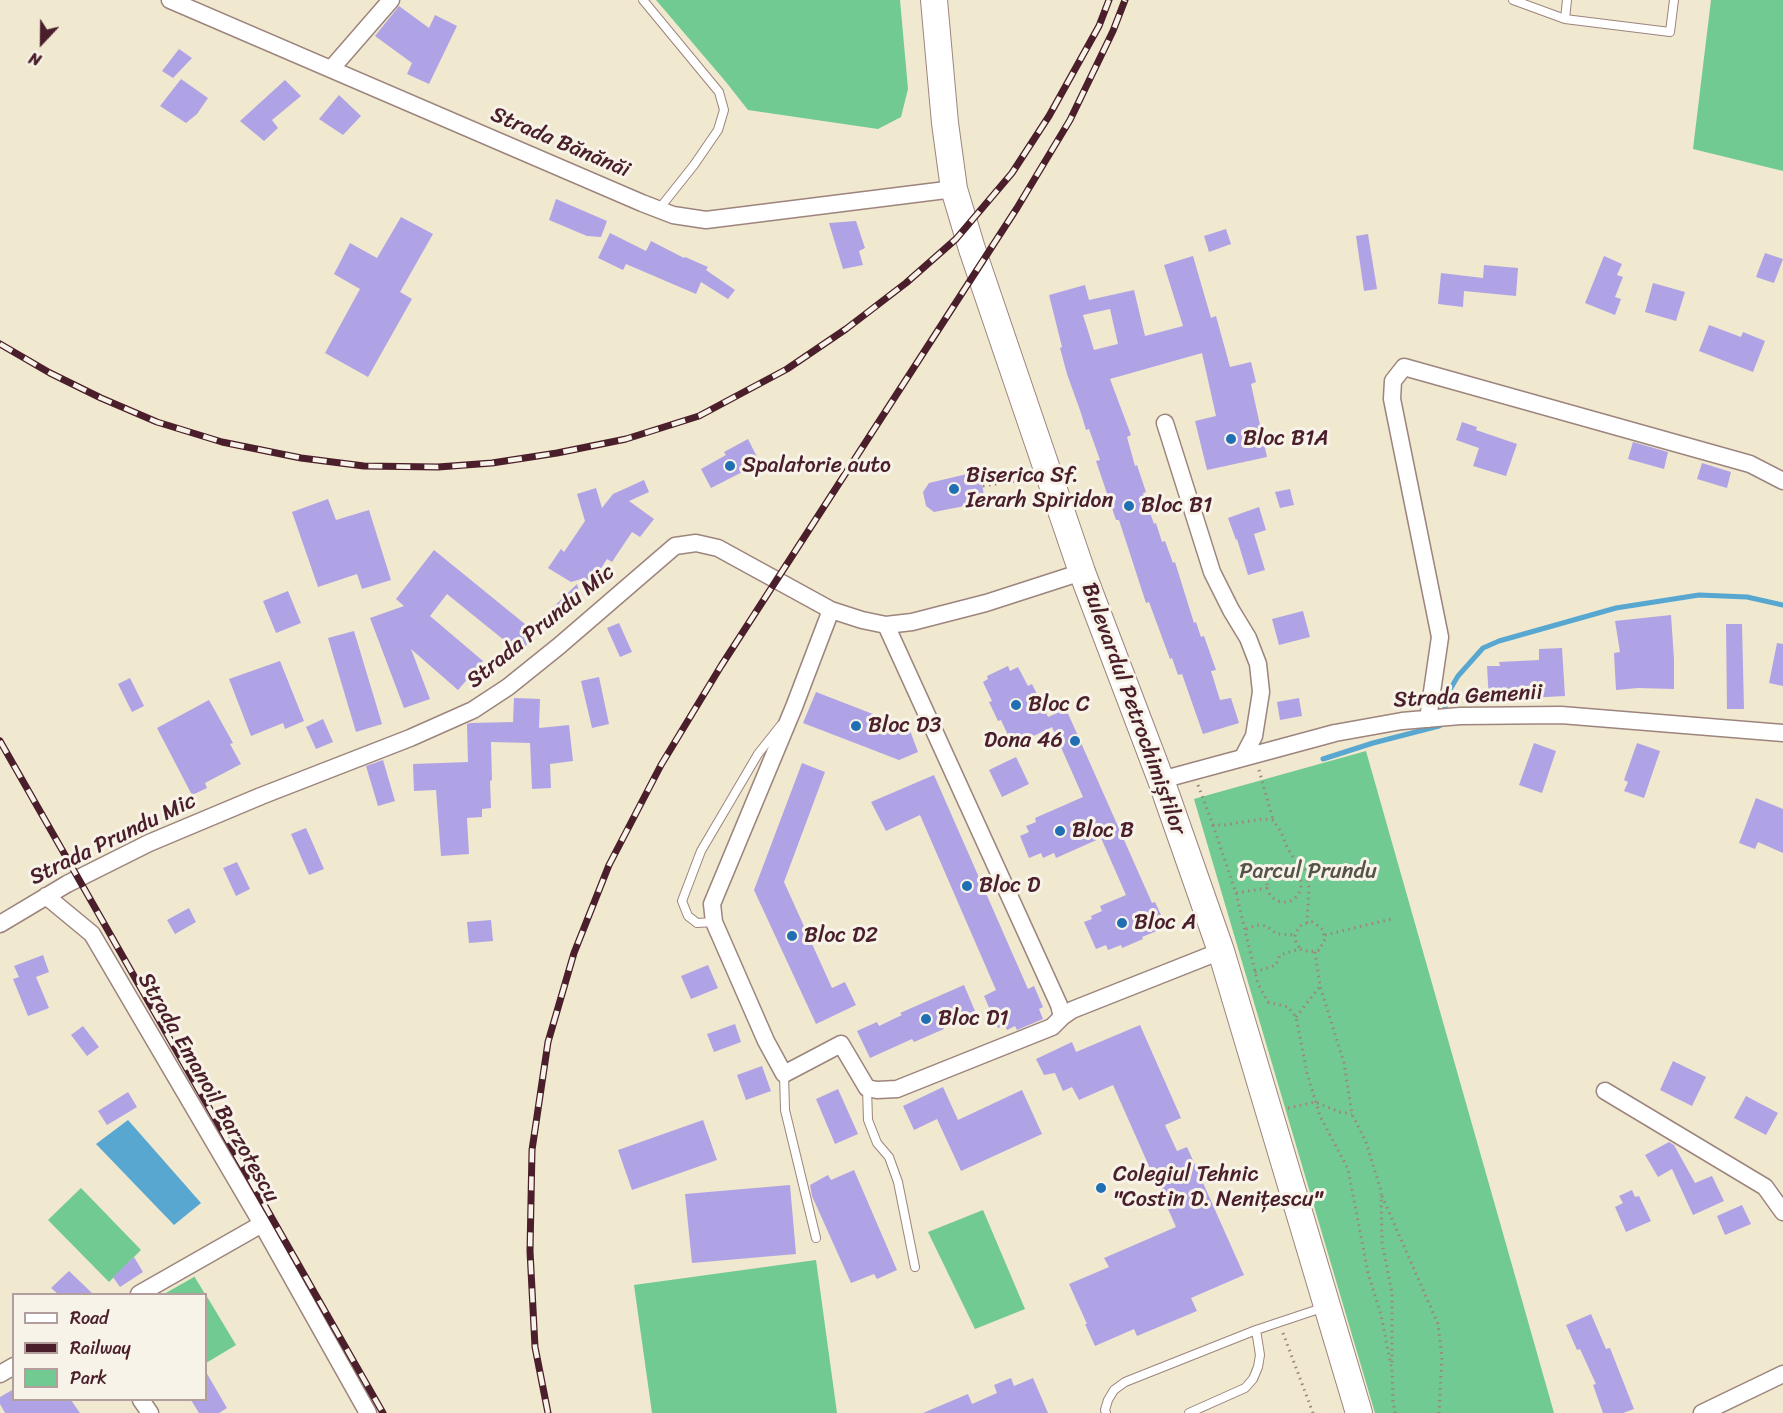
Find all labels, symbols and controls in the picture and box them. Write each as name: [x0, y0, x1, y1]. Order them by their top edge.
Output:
north arrow: [12, 12, 72, 72]
text: N: [24, 44, 46, 75]
street label: Strada Bănănăi: [486, 102, 634, 184]
place label: Bloc B1A: [1243, 426, 1329, 452]
marker: Bloc B1A: [1224, 432, 1238, 446]
place label: Spalatorie auto: [742, 453, 891, 479]
marker: Spalatorie auto: [723, 459, 737, 473]
place label: Biserica Sf. Ierarh Spiridon: [966, 463, 1113, 514]
marker: Biserica Sf. Ierarh Spiridon: [947, 482, 961, 496]
place label: Bloc B1: [1141, 493, 1212, 519]
marker: Bloc B1: [1122, 499, 1136, 513]
street label: Strada Prundu Mic: [462, 559, 620, 695]
street label: Bulevardul Petrochimiștilor: [1075, 579, 1191, 839]
street label: Strada Gemenii: [1393, 680, 1543, 714]
place label: Bloc C: [1028, 692, 1090, 718]
marker: Bloc C: [1009, 698, 1023, 712]
place label: Bloc D3: [868, 713, 941, 739]
marker: Bloc D3: [849, 719, 863, 733]
place label: Dona 46: [984, 728, 1063, 754]
marker: Dona 46: [1068, 734, 1082, 748]
street label: Strada Prundu Mic: [25, 788, 201, 892]
place label: Bloc B: [1072, 818, 1134, 844]
marker: Bloc B: [1053, 824, 1067, 838]
park label: Parcul Prundu: [1239, 859, 1377, 885]
place label: Bloc D: [979, 873, 1040, 899]
marker: Bloc D: [960, 879, 974, 893]
place label: Bloc A: [1134, 910, 1196, 936]
marker: Bloc A: [1115, 916, 1129, 930]
place label: Bloc D2: [804, 923, 878, 949]
marker: Bloc D2: [785, 929, 799, 943]
street label: Strada Emanoil Barzotescu: [131, 968, 285, 1208]
place label: Bloc D1: [938, 1006, 1009, 1032]
marker: Bloc D1: [919, 1012, 933, 1026]
place label: Colegiul Tehnic "Costin D. Nenițescu": [1113, 1162, 1323, 1214]
marker: Colegiul Tehnic "Costin D. Nenițescu": [1094, 1181, 1108, 1195]
legend: [12, 1293, 207, 1401]
text: Road: [70, 1302, 109, 1334]
text: Railway: [70, 1332, 131, 1364]
text: Park: [70, 1362, 107, 1394]

